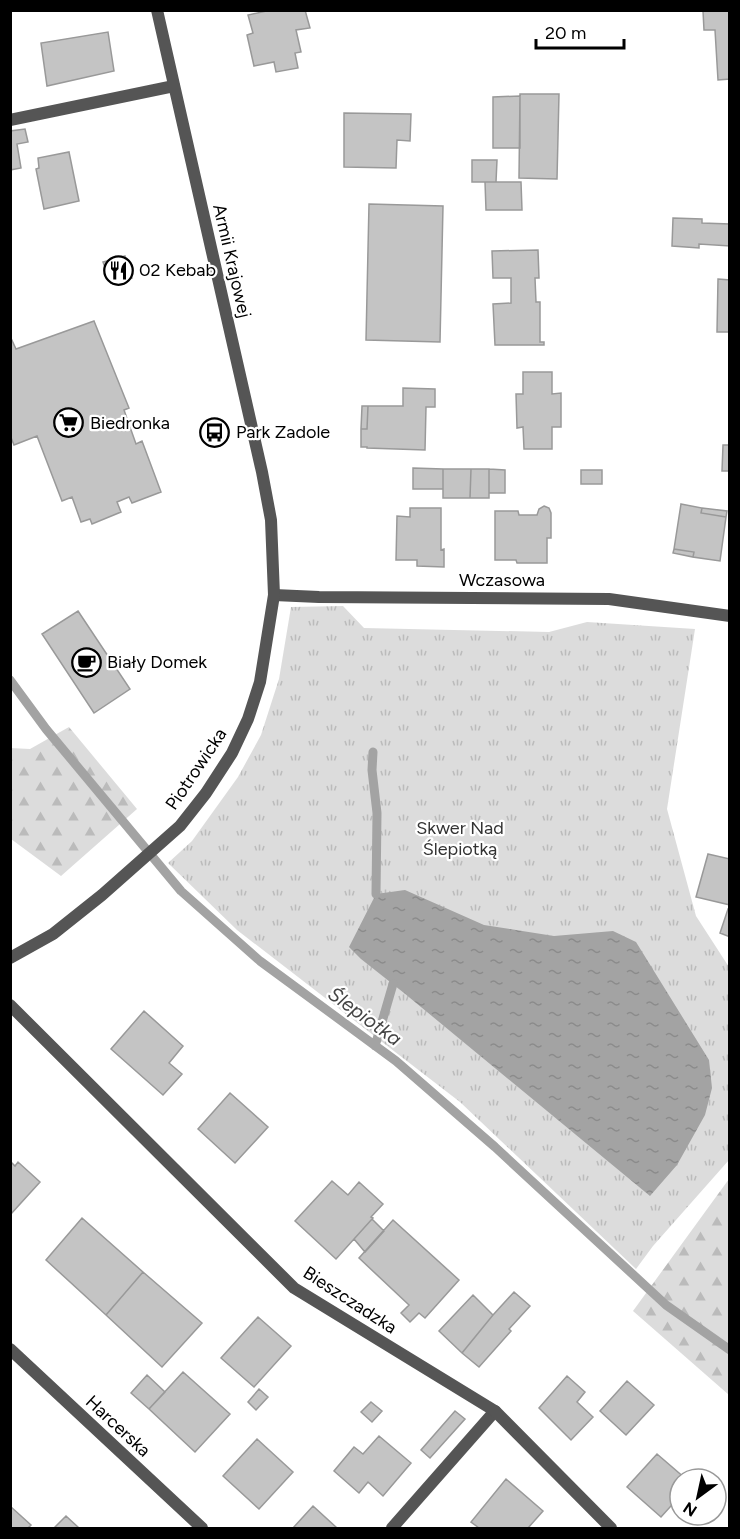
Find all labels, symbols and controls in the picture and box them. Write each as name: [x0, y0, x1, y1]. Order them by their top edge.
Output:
scale bar: [536, 12, 624, 50]
text: 20 m: [545, 22, 586, 44]
street label: Armii Krajowej: [208, 202, 256, 320]
restaurant icon: 02 Kebab: [102, 254, 134, 286]
place label: 02 Kebab: [139, 259, 216, 281]
supermarket icon: Biedronka: [53, 407, 85, 439]
place label: Biedronka: [90, 412, 170, 434]
bus stop icon: Park Zadole: [199, 416, 231, 448]
place label: Park Zadole: [236, 421, 330, 443]
street label: Wczasowa: [459, 569, 545, 591]
cafe icon: Biały Domek: [70, 646, 102, 678]
place label: Biały Domek: [107, 651, 207, 673]
street label: Piotrowicka: [161, 724, 231, 814]
park label: Skwer Nad Ślepiotką: [416, 817, 504, 860]
water label: Ślepiotka: [324, 981, 407, 1051]
street label: Bieszczadzka: [299, 1262, 401, 1338]
street label: Harcerska: [81, 1390, 155, 1462]
north arrow: [668, 1467, 728, 1527]
text: N: [680, 1498, 700, 1520]

